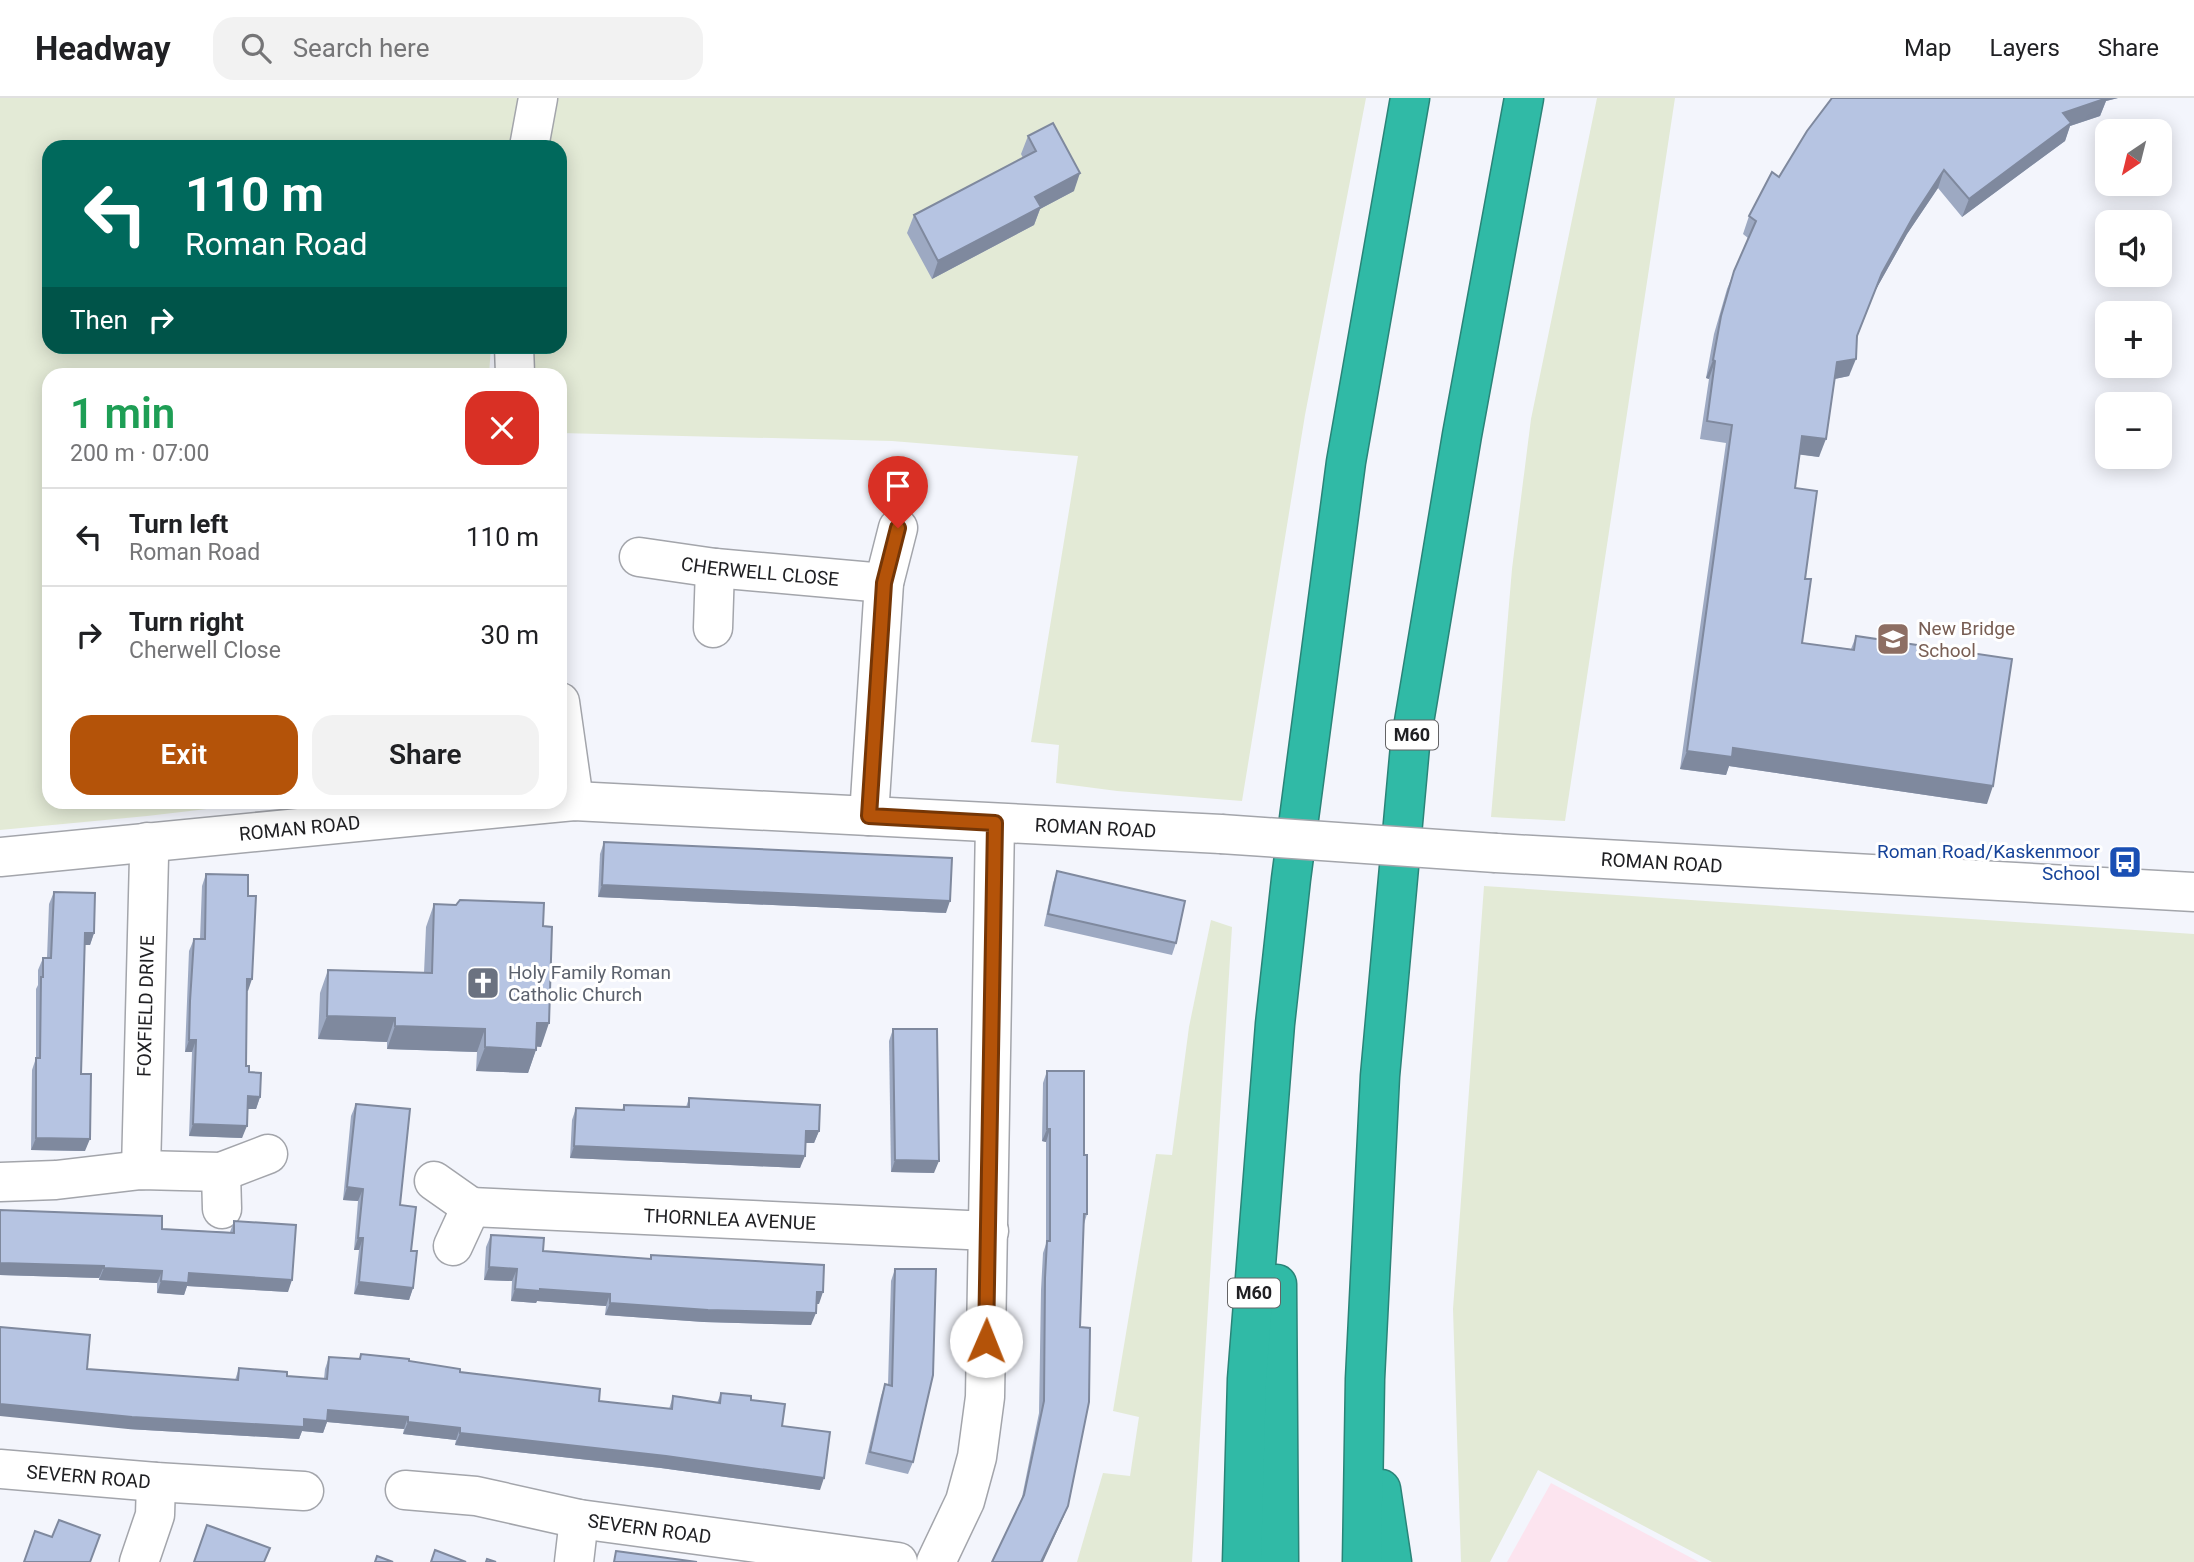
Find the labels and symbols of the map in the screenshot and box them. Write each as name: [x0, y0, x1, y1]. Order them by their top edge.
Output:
north arrow: [2095, 119, 2172, 196]
pin: [868, 456, 928, 528]
street label: CHERWELL CLOSE: [680, 552, 840, 591]
place label: New Bridge School: [1918, 617, 2015, 662]
school or university icon: New Bridge School: [1874, 620, 1912, 658]
road number: M60: [1386, 720, 1438, 750]
street label: ROMAN ROAD: [238, 811, 361, 846]
street label: ROMAN ROAD: [1034, 814, 1157, 843]
place label: Roman Road/Kaskenmoor School: [1877, 840, 2101, 885]
bus stop icon: Roman Road/Kaskenmoor School: [2106, 843, 2144, 881]
street label: ROMAN ROAD: [1600, 848, 1723, 878]
street label: FOXFIELD DRIVE: [132, 935, 159, 1077]
place label: Holy Family Roman Catholic Church: [508, 961, 671, 1006]
church icon: Holy Family Roman Catholic Church: [464, 964, 502, 1002]
street label: THORNLEA AVENUE: [643, 1204, 817, 1235]
road number: M60: [1228, 1278, 1280, 1308]
position arrow: [949, 1304, 1023, 1378]
street label: SEVERN ROAD: [26, 1460, 152, 1494]
street label: SEVERN ROAD: [586, 1509, 713, 1549]

